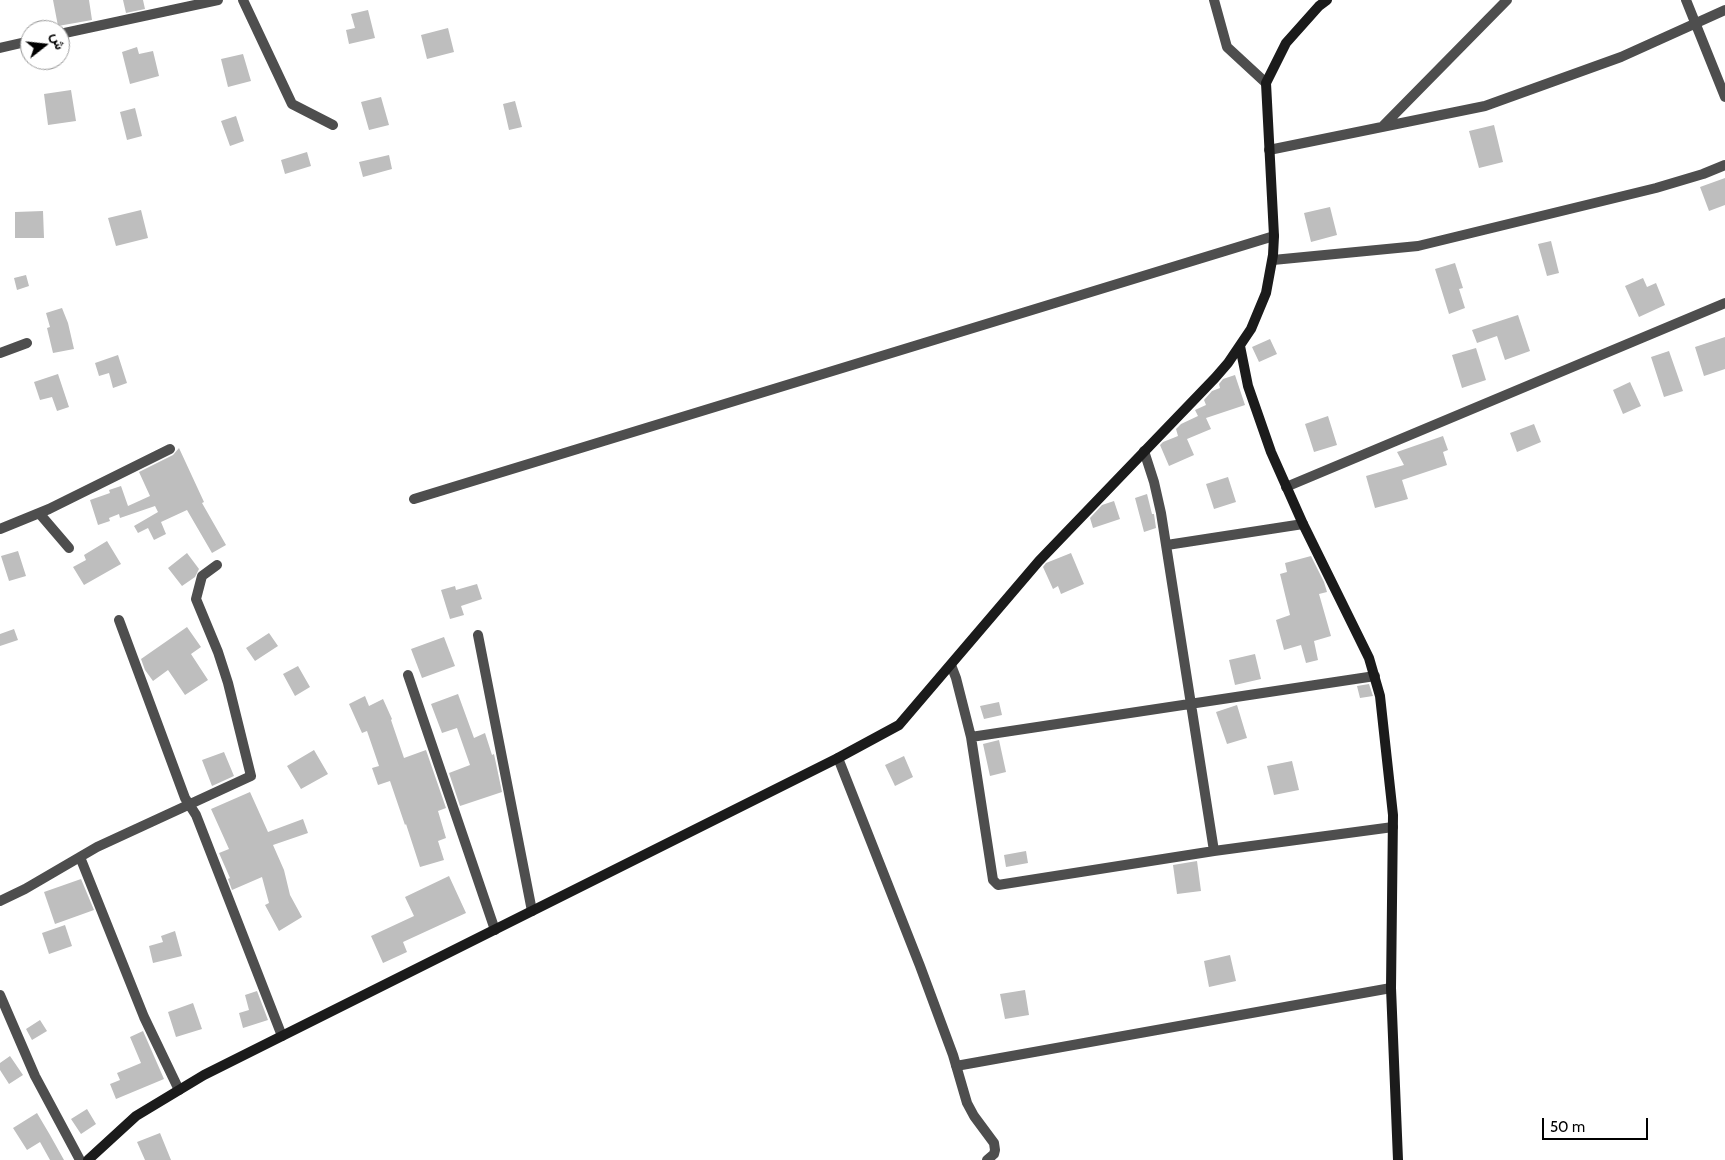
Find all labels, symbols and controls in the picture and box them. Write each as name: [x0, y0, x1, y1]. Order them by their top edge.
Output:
north arrow: [20, 20, 70, 70]
text: ش: [47, 31, 69, 52]
scale bar: [1545, 1108, 1651, 1140]
text: 50 m: [1550, 1118, 1585, 1136]

